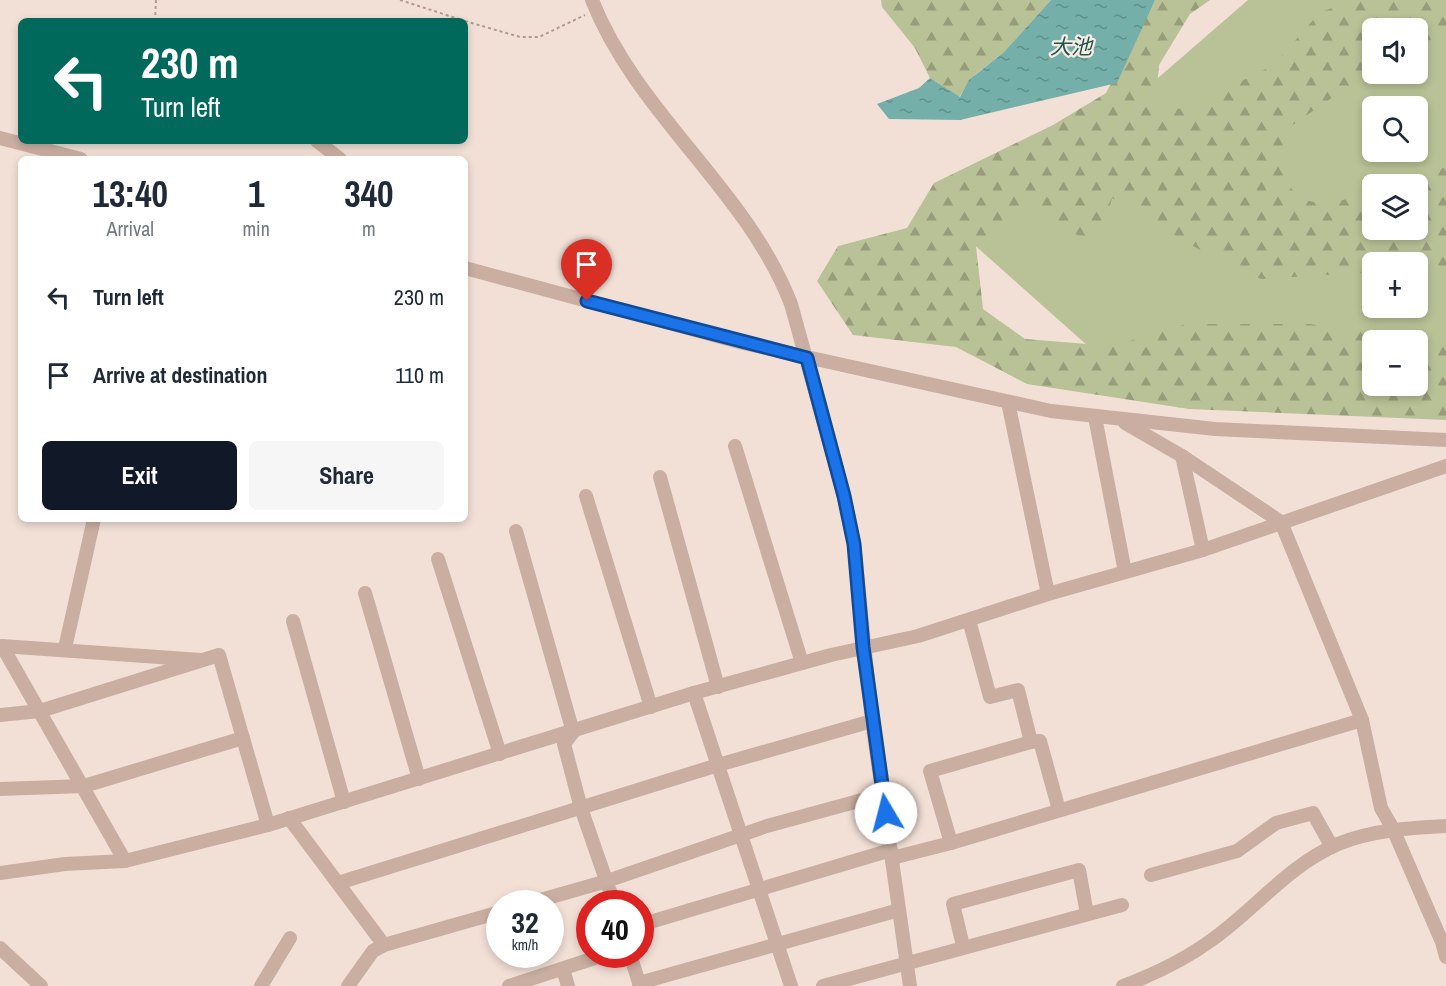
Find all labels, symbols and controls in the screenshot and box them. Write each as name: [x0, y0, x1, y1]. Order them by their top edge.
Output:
map controls: [1362, 18, 1428, 396]
button: sound: [1362, 18, 1428, 84]
water label: 大池: [1050, 32, 1094, 61]
text: 230 m: [141, 35, 239, 91]
icon: left: [42, 42, 120, 120]
text: Turn left: [141, 89, 220, 125]
button: search: [1362, 96, 1428, 162]
text: 13:40: [92, 170, 168, 218]
text: 1: [248, 170, 264, 218]
text: 340: [344, 170, 394, 218]
button: layers: [1362, 174, 1428, 240]
text: Arrival: [107, 215, 154, 242]
text: min: [242, 215, 270, 242]
text: m: [362, 215, 376, 242]
pin: [561, 239, 612, 301]
icon: arrive: [570, 248, 603, 281]
button: +: [1362, 252, 1428, 318]
icon: left: [42, 281, 75, 314]
text: Turn left: [93, 282, 164, 312]
text: 230 m: [394, 282, 444, 312]
button: −: [1362, 330, 1428, 396]
icon: arrive: [42, 359, 75, 392]
text: Arrive at destination: [93, 360, 267, 390]
text: 110 m: [395, 360, 444, 390]
button: Exit: [42, 441, 237, 510]
button: Share: [249, 441, 444, 510]
position arrow: [854, 781, 918, 845]
speed limit sign: 40: [576, 890, 654, 968]
text: 32: [511, 902, 539, 942]
text: km/h: [512, 934, 538, 955]

